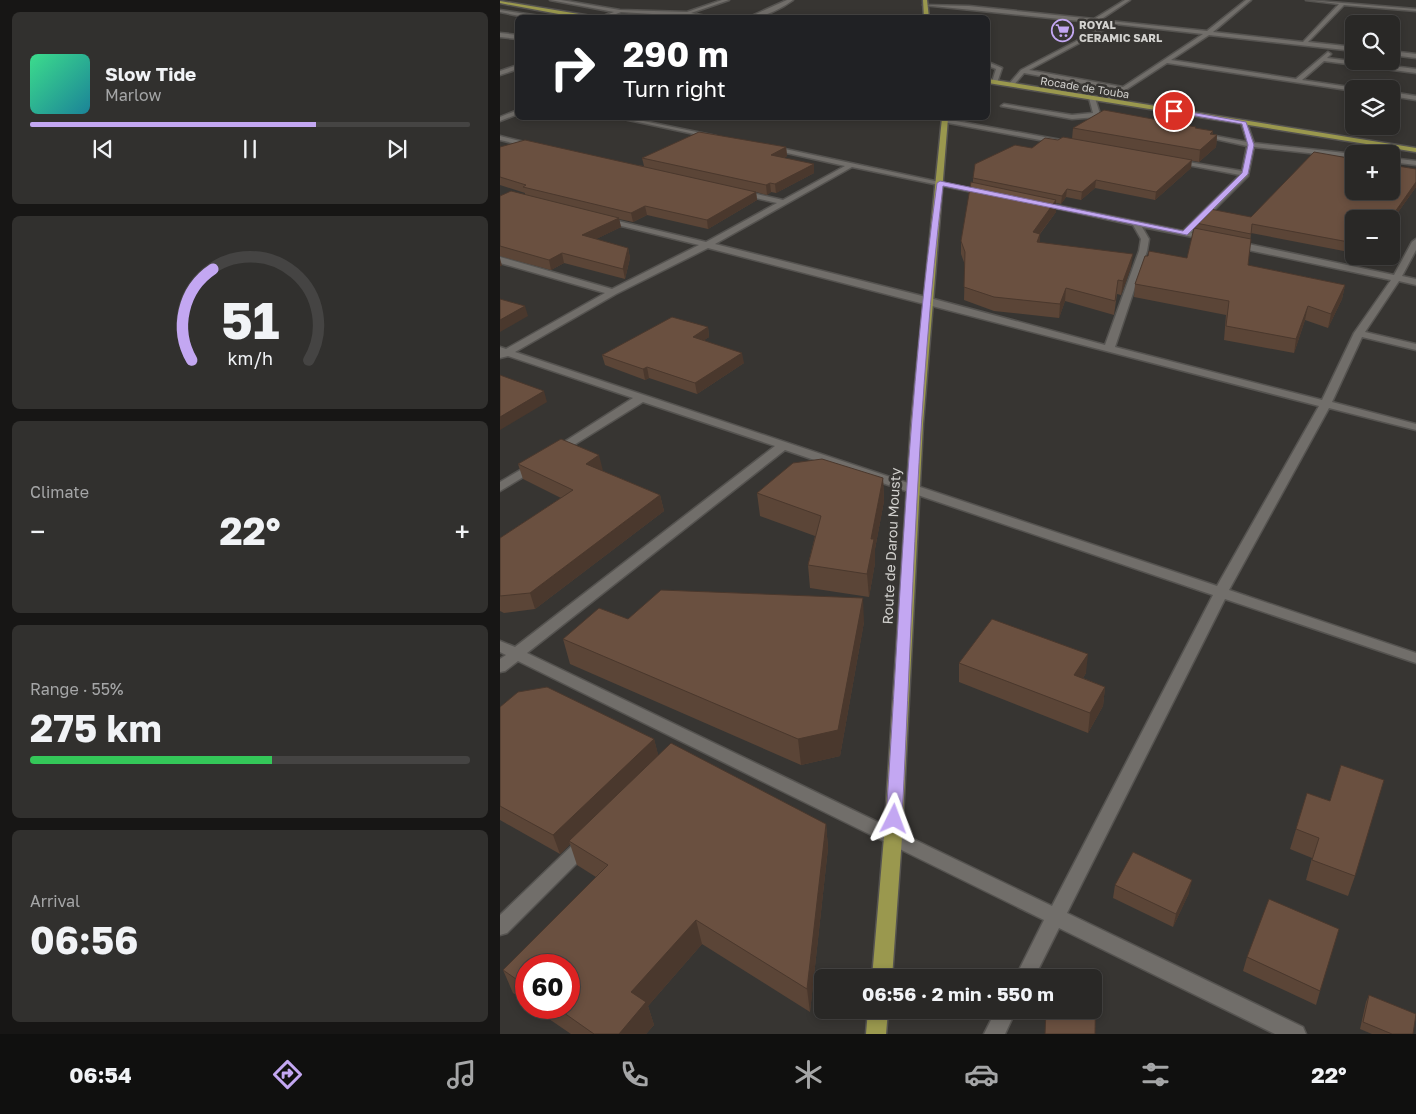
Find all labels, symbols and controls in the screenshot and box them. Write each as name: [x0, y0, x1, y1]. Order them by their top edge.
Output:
map controls: [1345, 15, 1400, 265]
button: search: [1345, 15, 1400, 70]
supermarket icon: ROYAL CERAMIC SARL: [1051, 18, 1075, 42]
place label: ROYAL CERAMIC SARL: [1079, 18, 1163, 44]
text: 290 m: [623, 33, 729, 75]
icon: right: [540, 35, 605, 100]
text: Slow Tide: [105, 62, 196, 85]
street label: Rocade de Touba: [1040, 74, 1130, 100]
text: Turn right: [623, 75, 726, 102]
button: layers: [1345, 80, 1400, 135]
text: Marlow: [105, 85, 161, 105]
pin: [1153, 90, 1195, 132]
icon: arrive: [1160, 97, 1188, 125]
icon: previous: [89, 135, 117, 163]
icon: pause: [236, 135, 264, 163]
icon: next: [383, 135, 411, 163]
button: +: [1345, 145, 1400, 200]
button: −: [1345, 210, 1400, 265]
text: 51: [221, 288, 279, 350]
text: km/h: [227, 347, 273, 369]
street label: Route de Darou Mousty: [878, 467, 904, 625]
text: Climate: [30, 482, 89, 502]
text: 22°: [219, 508, 281, 553]
text: −: [30, 515, 45, 548]
text: +: [455, 515, 470, 548]
text: Range · 55%: [30, 679, 124, 699]
text: 275 km: [30, 705, 162, 750]
position arrow: [867, 792, 919, 844]
text: Arrival: [30, 891, 80, 911]
text: 06:56: [30, 917, 138, 962]
speed limit sign: 60: [515, 954, 580, 1019]
text: 06:56 · 2 min · 550 m: [862, 982, 1054, 1005]
icon: directions: [270, 1057, 305, 1092]
icon: music: [444, 1057, 479, 1092]
icon: phone: [617, 1057, 652, 1092]
icon: climate: [791, 1057, 826, 1092]
icon: car: [964, 1057, 999, 1092]
icon: filters: [1138, 1057, 1173, 1092]
text: 06:54: [69, 1061, 132, 1088]
text: 22°: [1311, 1061, 1347, 1088]

